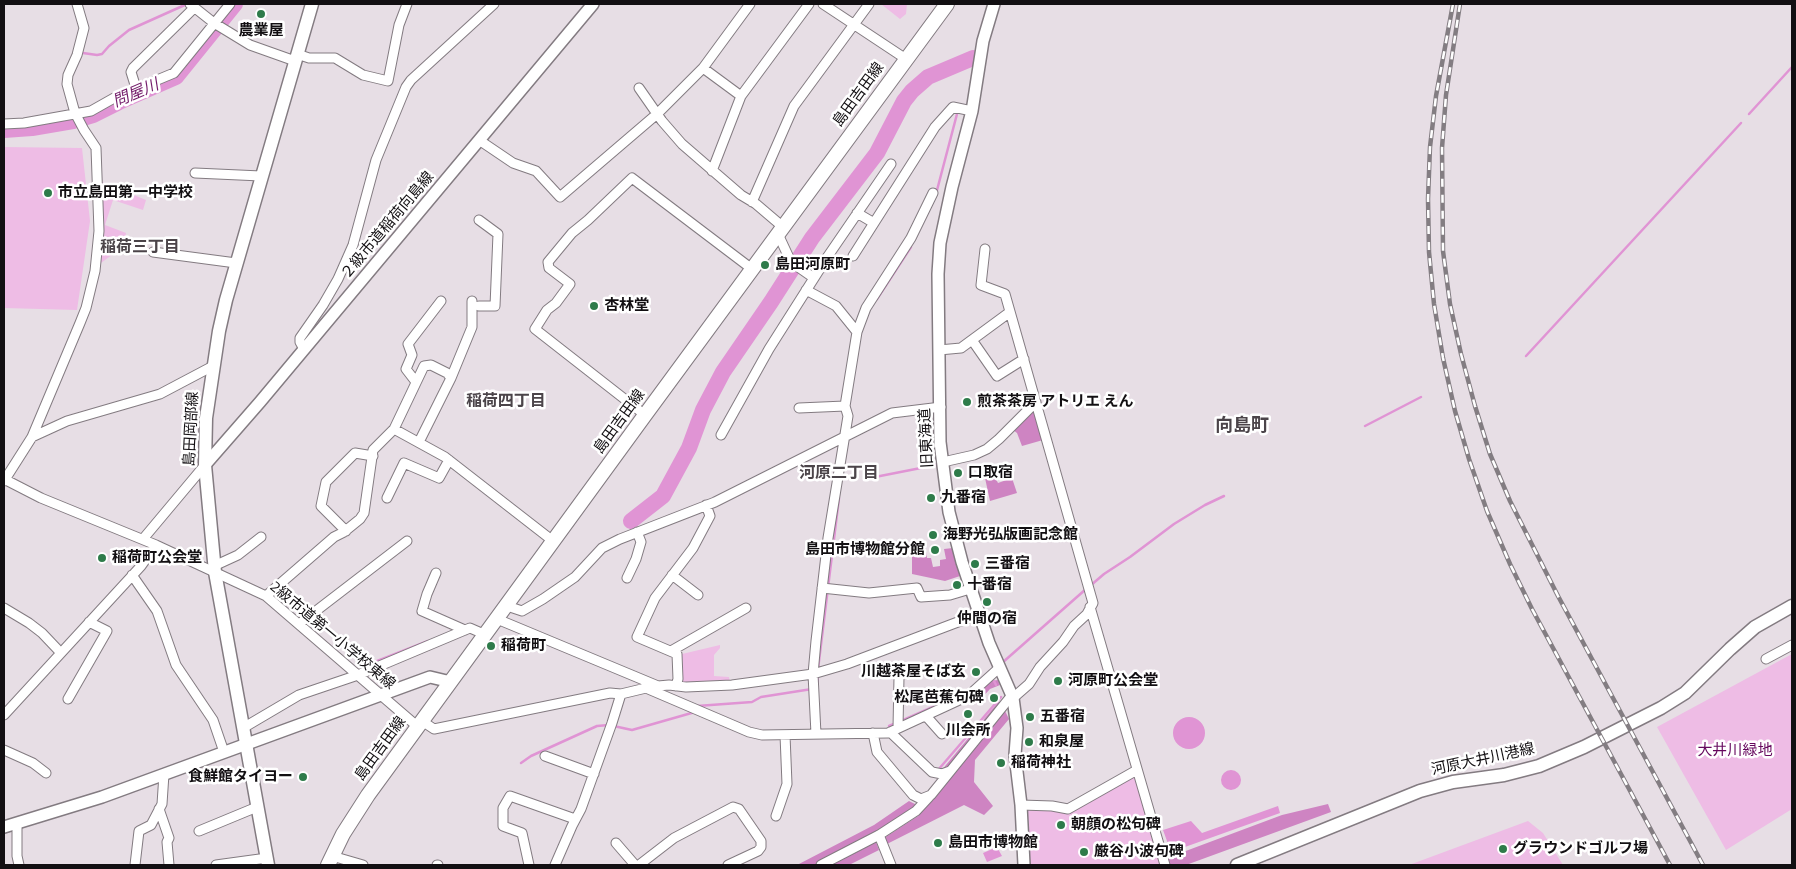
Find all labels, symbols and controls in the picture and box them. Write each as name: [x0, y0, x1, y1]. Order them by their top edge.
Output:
marker: 農業屋: [255, 8, 267, 20]
place label: 農業屋: [239, 22, 283, 40]
street label: 島田吉田線: [830, 59, 888, 131]
water label: 問屋川: [110, 76, 162, 112]
street label: ２級市道稲荷向島線: [338, 169, 438, 283]
place label: 市立島田第一中学校: [58, 184, 193, 202]
marker: 市立島田第一中学校: [42, 187, 54, 199]
district label: 稲荷三丁目: [100, 238, 180, 258]
place label: 島田河原町: [775, 256, 850, 274]
marker: 島田河原町: [759, 259, 771, 271]
place label: 杏林堂: [604, 297, 649, 315]
marker: 杏林堂: [588, 300, 600, 312]
street label: 島田吉田線: [591, 386, 649, 458]
street label: 島田岡部線: [181, 391, 203, 467]
district label: 稲荷四丁目: [466, 392, 546, 412]
place label: 煎茶茶房 アトリエ えん: [977, 393, 1134, 411]
marker: 煎茶茶房 アトリエ えん: [961, 396, 973, 408]
street label: 旧東海道: [916, 408, 938, 468]
district label: 向島町: [1215, 416, 1269, 438]
district label: 河原二丁目: [799, 464, 879, 484]
place label: 口取宿: [968, 464, 1013, 482]
marker: 口取宿: [952, 467, 964, 479]
place label: 九番宿: [941, 489, 986, 507]
marker: 九番宿: [925, 492, 937, 504]
place label: 海野光弘版画記念館: [943, 526, 1078, 544]
marker: 海野光弘版画記念館: [927, 529, 939, 541]
place label: 島田市博物館分館: [805, 541, 925, 559]
marker: 島田市博物館分館: [929, 544, 941, 556]
place label: 稲荷町公会堂: [112, 549, 202, 567]
marker: 稲荷町公会堂: [96, 552, 108, 564]
place label: 三番宿: [985, 555, 1030, 573]
marker: 三番宿: [969, 558, 981, 570]
place label: 十番宿: [967, 576, 1012, 594]
street label: 2級市道第一小学校東線: [266, 578, 398, 694]
marker: 十番宿: [951, 579, 963, 591]
marker: 仲間の宿: [981, 596, 993, 608]
place label: 仲間の宿: [957, 610, 1017, 628]
place label: 稲荷町: [501, 637, 546, 655]
marker: 稲荷町: [485, 640, 497, 652]
place label: 川越茶屋そば玄: [861, 663, 966, 681]
marker: 川越茶屋そば玄: [970, 666, 982, 678]
place label: 河原町公会堂: [1068, 672, 1158, 690]
marker: 河原町公会堂: [1052, 675, 1064, 687]
place label: 松尾芭蕉句碑: [894, 689, 984, 707]
marker: 松尾芭蕉句碑: [988, 692, 1000, 704]
marker: 川会所: [962, 708, 974, 720]
place label: 五番宿: [1040, 708, 1085, 726]
marker: 五番宿: [1024, 711, 1036, 723]
street label: 島田吉田線: [352, 713, 410, 785]
place label: 川会所: [946, 722, 990, 740]
place label: 和泉屋: [1039, 733, 1084, 751]
marker: 和泉屋: [1023, 736, 1035, 748]
street label: 河原大井川港線: [1430, 740, 1536, 780]
park label: 大井川緑地: [1698, 742, 1772, 760]
place label: 稲荷神社: [1011, 754, 1071, 772]
marker: 稲荷神社: [995, 757, 1007, 769]
place label: 食鮮館タイヨー: [188, 768, 293, 786]
marker: 食鮮館タイヨー: [297, 771, 309, 783]
place label: 朝顔の松句碑: [1071, 816, 1161, 834]
marker: 朝顔の松句碑: [1055, 819, 1067, 831]
place label: 島田市博物館: [948, 834, 1038, 852]
marker: 島田市博物館: [932, 837, 944, 849]
place label: グラウンドゴルフ場: [1513, 840, 1648, 858]
place label: 厳谷小波句碑: [1094, 843, 1184, 861]
marker: グラウンドゴルフ場: [1497, 843, 1509, 855]
marker: 厳谷小波句碑: [1078, 846, 1090, 858]

